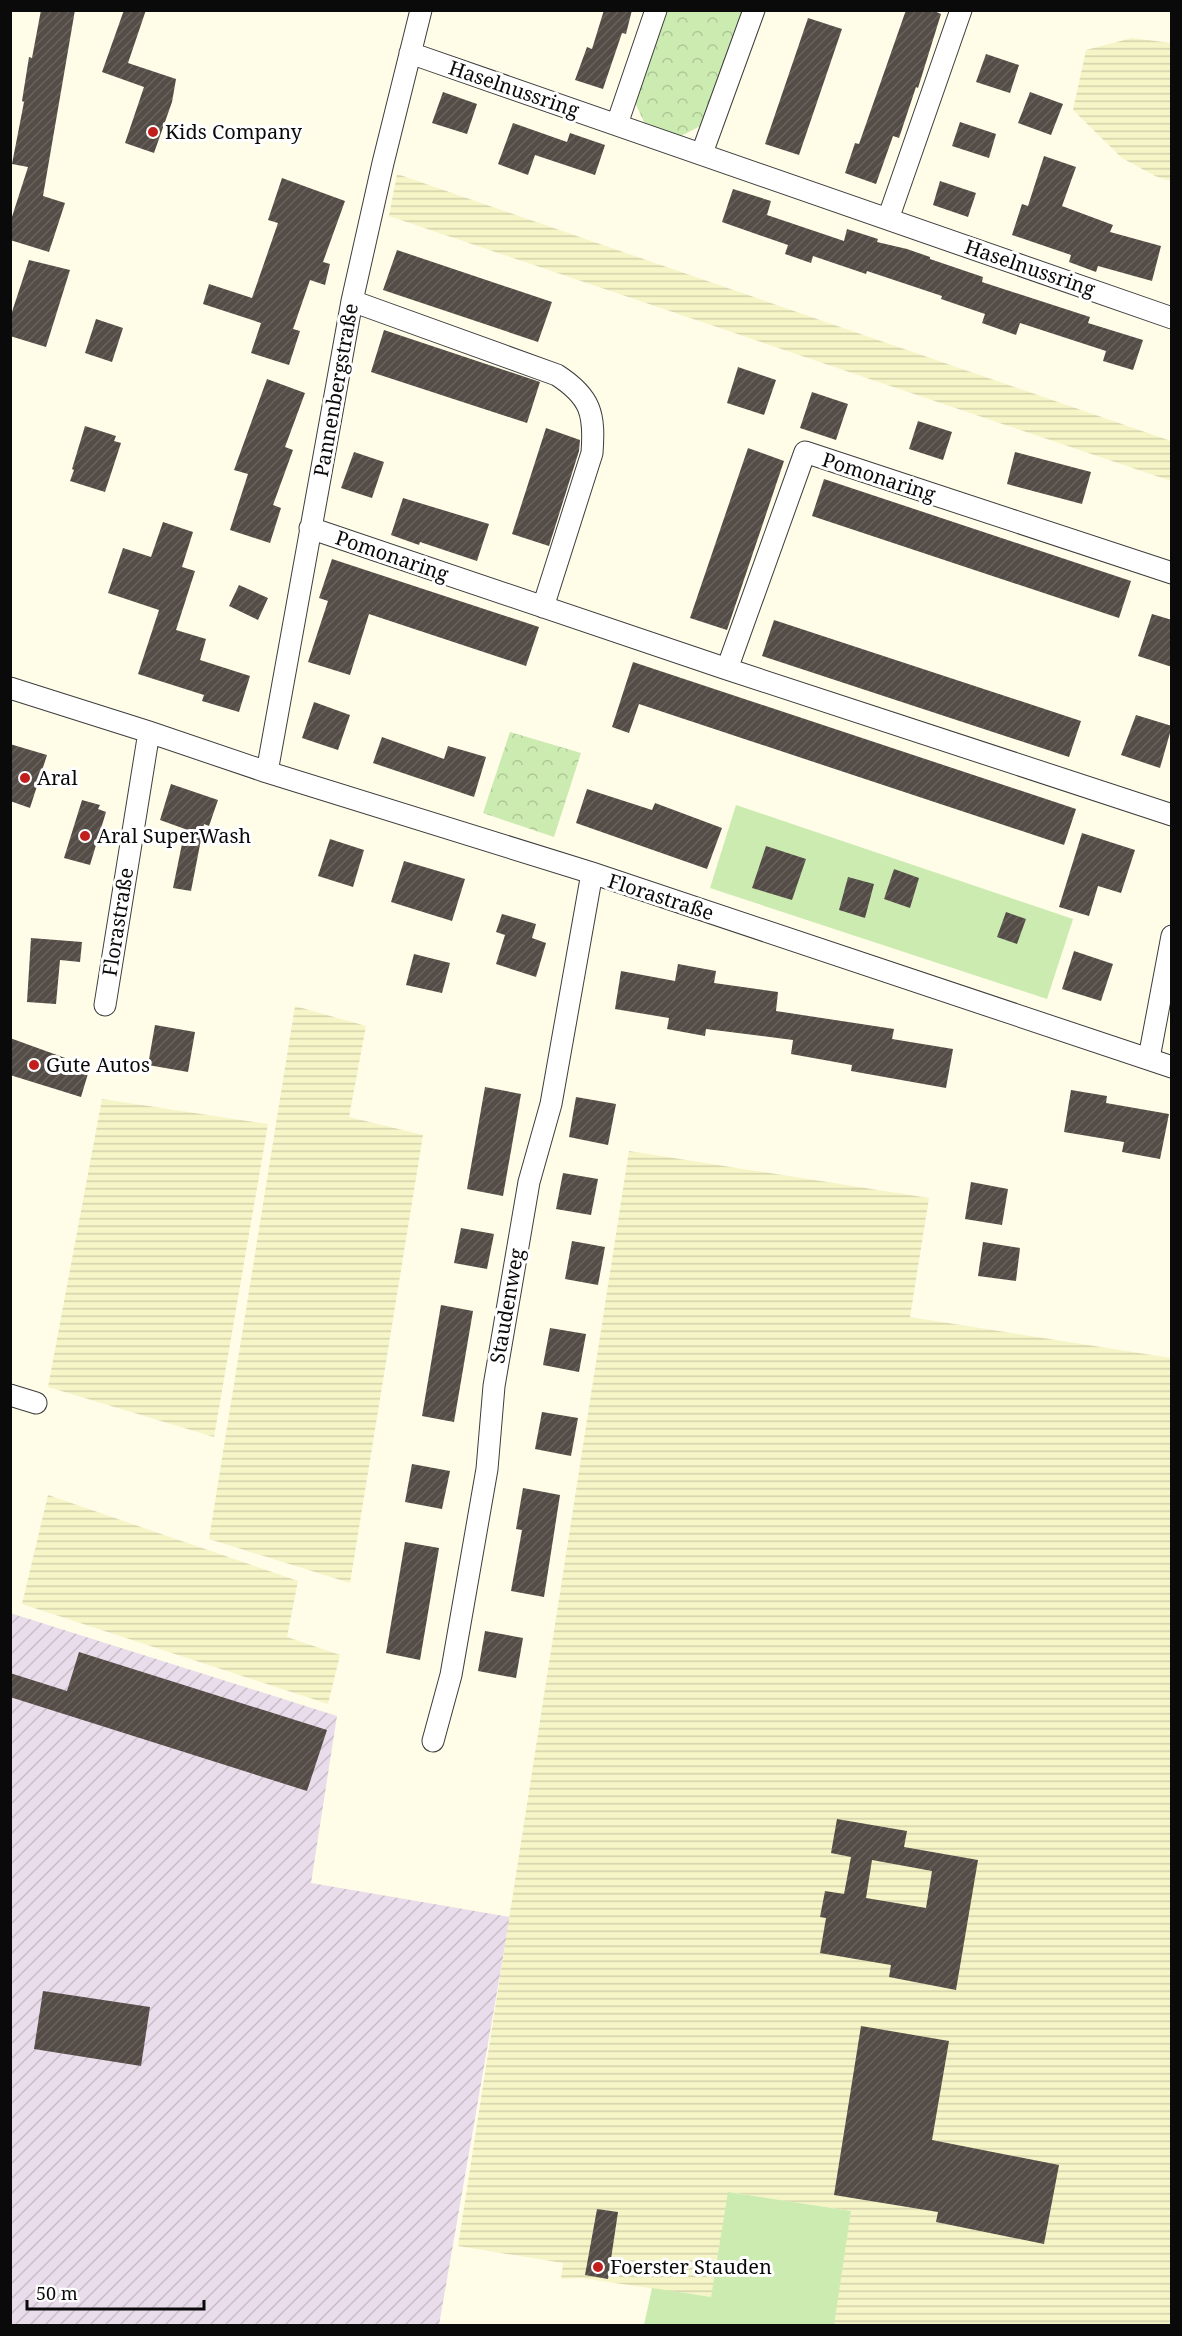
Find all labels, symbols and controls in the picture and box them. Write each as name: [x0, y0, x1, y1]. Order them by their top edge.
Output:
street label: Haselnussring: [445, 54, 583, 124]
place label: Kids Company: [165, 118, 303, 145]
marker: Kids Company: [146, 125, 160, 139]
street label: Haselnussring: [961, 233, 1099, 303]
street label: Pannenbergstraße: [307, 301, 364, 479]
street label: Pomonaring: [819, 445, 940, 508]
street label: Pomonaring: [332, 524, 452, 588]
place label: Aral: [37, 764, 78, 791]
marker: Aral: [18, 771, 32, 785]
place label: Aral SuperWash: [97, 822, 252, 849]
marker: Aral SuperWash: [78, 829, 92, 843]
street label: Florastraße: [96, 866, 139, 978]
street label: Florastraße: [605, 867, 718, 926]
place label: Gute Autos: [46, 1051, 150, 1078]
marker: Gute Autos: [27, 1058, 41, 1072]
street label: Staudenweg: [483, 1246, 530, 1366]
place label: Foerster Stauden: [610, 2253, 772, 2280]
marker: Foerster Stauden: [591, 2260, 605, 2274]
scale bar: [27, 2273, 204, 2311]
text: 50 m: [36, 2281, 78, 2305]

